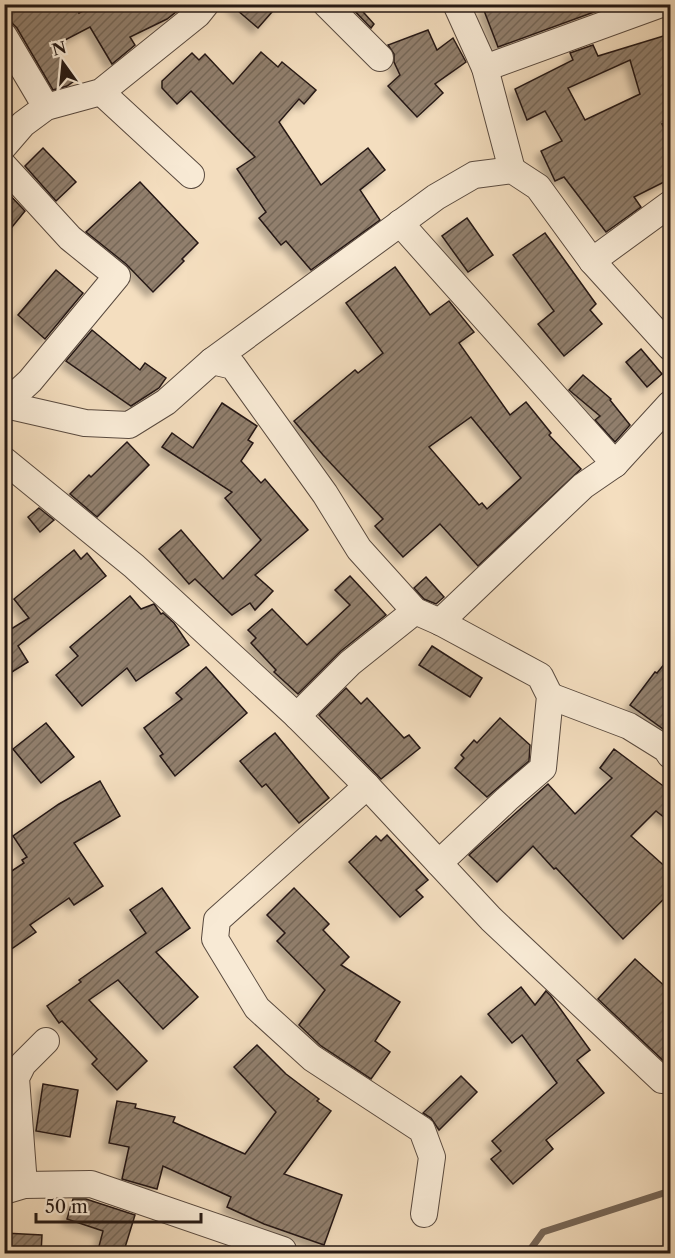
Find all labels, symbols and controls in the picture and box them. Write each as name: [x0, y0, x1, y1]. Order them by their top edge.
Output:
north arrow: [33, 33, 93, 93]
text: N: [50, 37, 69, 60]
scale bar: [36, 1186, 201, 1224]
text: 50 m: [45, 1196, 88, 1218]

